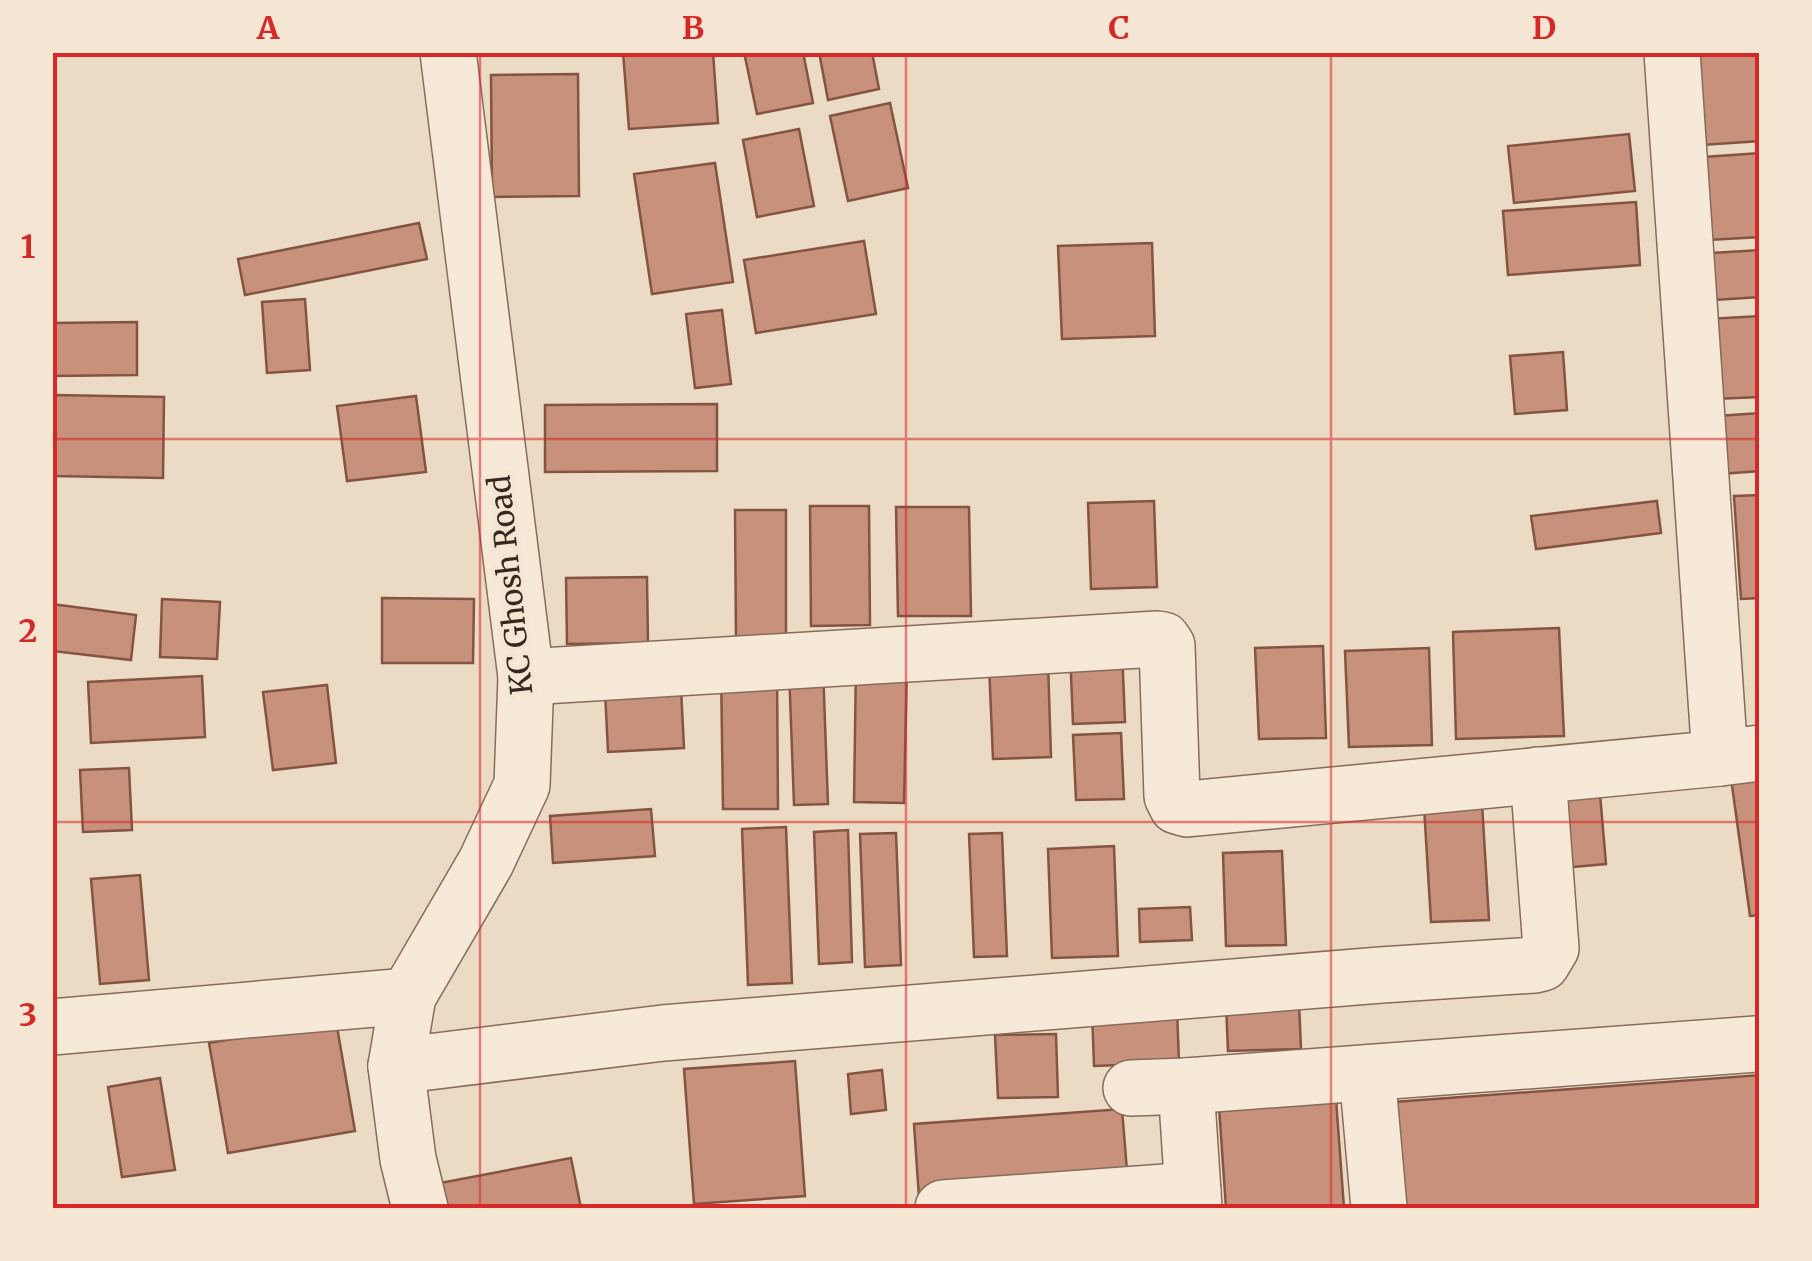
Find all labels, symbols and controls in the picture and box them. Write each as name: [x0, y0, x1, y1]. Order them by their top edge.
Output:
text: A: [256, 8, 281, 48]
text: B: [682, 8, 704, 48]
text: C: [1108, 8, 1130, 48]
text: D: [1532, 8, 1556, 48]
text: 1: [21, 227, 36, 267]
street label: KC Ghosh Road: [480, 474, 540, 697]
text: 2: [19, 611, 37, 651]
text: 3: [19, 995, 37, 1035]

